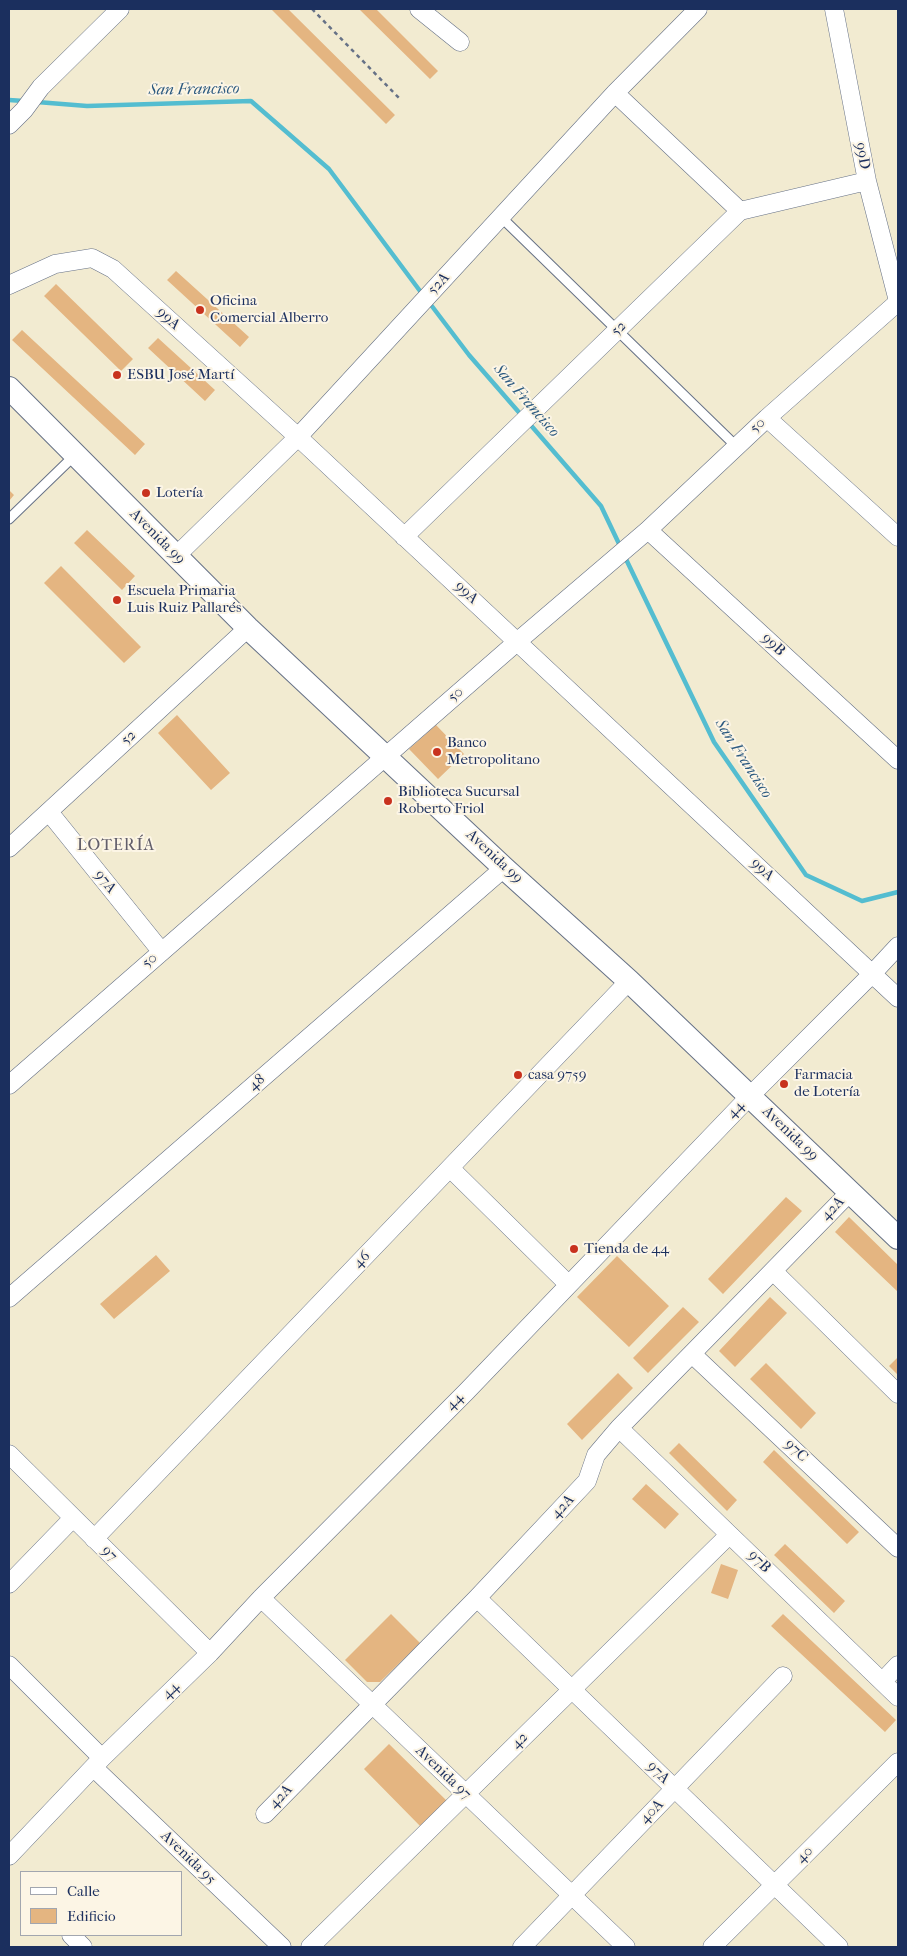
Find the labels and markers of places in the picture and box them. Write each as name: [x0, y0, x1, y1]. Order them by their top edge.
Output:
place label: Oficina Comercial Alberro: [210, 292, 328, 327]
marker: Oficina Comercial Alberro: [194, 304, 206, 316]
place label: ESBU José Martí: [127, 366, 234, 384]
marker: ESBU José Martí: [111, 369, 123, 381]
place label: Lotería: [156, 484, 203, 502]
marker: Lotería: [140, 487, 152, 499]
place label: Escuela Primaria Luis Ruiz Pallarés: [127, 582, 241, 617]
marker: Escuela Primaria Luis Ruiz Pallarés: [111, 594, 123, 606]
place label: Banco Metropolitano: [447, 734, 540, 769]
marker: Banco Metropolitano: [431, 746, 443, 758]
place label: Biblioteca Sucursal Roberto Friol: [398, 783, 520, 818]
marker: Biblioteca Sucursal Roberto Friol: [382, 795, 394, 807]
place label: casa 9759: [528, 1066, 587, 1084]
place label: Farmacia de Lotería: [794, 1066, 860, 1101]
marker: casa 9759: [512, 1069, 524, 1081]
marker: Farmacia de Lotería: [778, 1078, 790, 1090]
place label: Tienda de 44: [584, 1240, 669, 1258]
marker: Tienda de 44: [568, 1243, 580, 1255]

